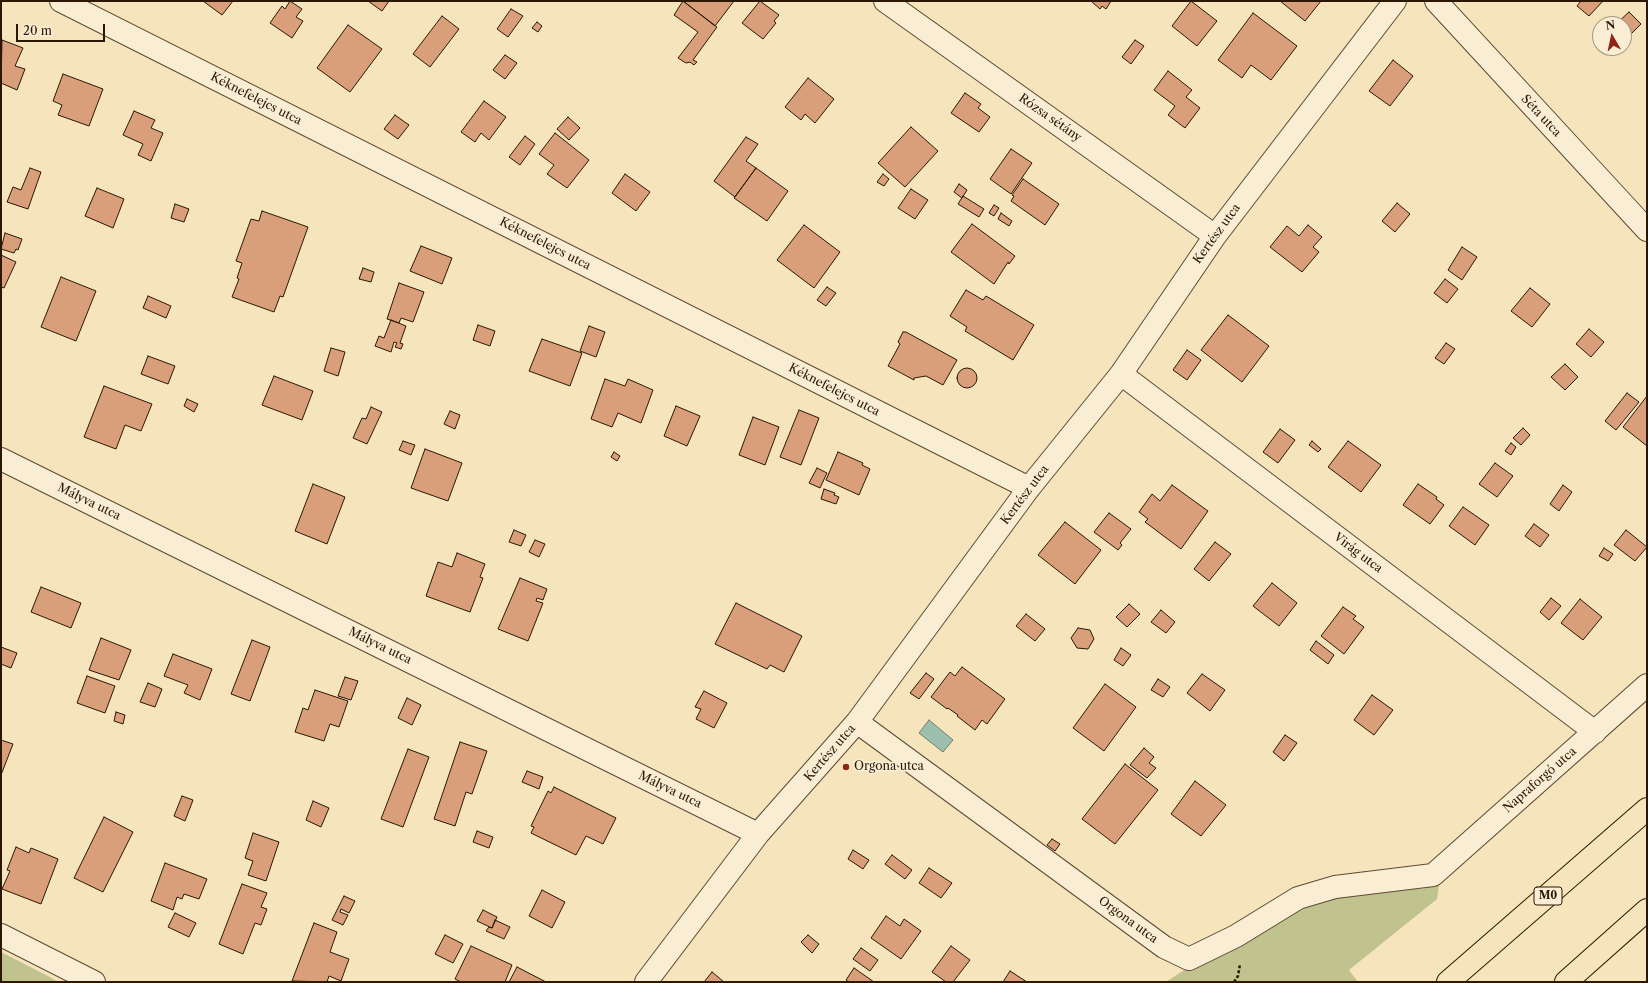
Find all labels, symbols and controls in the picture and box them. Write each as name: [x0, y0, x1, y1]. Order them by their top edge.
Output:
scale bar: [18, 16, 107, 42]
north arrow: [1592, 16, 1632, 56]
text: N: [1604, 17, 1616, 33]
text: 20 m: [23, 23, 52, 38]
street label: Kéknefelejcs utca: [208, 70, 304, 128]
street label: Rózsa sétány: [1016, 91, 1084, 145]
street label: Séta utca: [1518, 92, 1564, 140]
street label: Kertész utca: [1190, 201, 1244, 267]
street label: Kéknefelejcs utca: [497, 215, 593, 273]
street label: Kéknefelejcs utca: [786, 361, 882, 419]
street label: Kertész utca: [998, 462, 1052, 528]
street label: Mályva utca: [55, 481, 123, 523]
street label: Virág utca: [1331, 530, 1385, 576]
street label: Mályva utca: [346, 625, 414, 667]
street label: Kertész utca: [801, 722, 859, 784]
street label: Napraforgó utca: [1500, 744, 1580, 816]
place label: Orgona utca: [854, 760, 924, 774]
marker: Orgona utca: [841, 762, 851, 772]
street label: Mályva utca: [636, 769, 704, 811]
road number: M0: [1534, 887, 1562, 905]
street label: Orgona utca: [1095, 894, 1161, 946]

